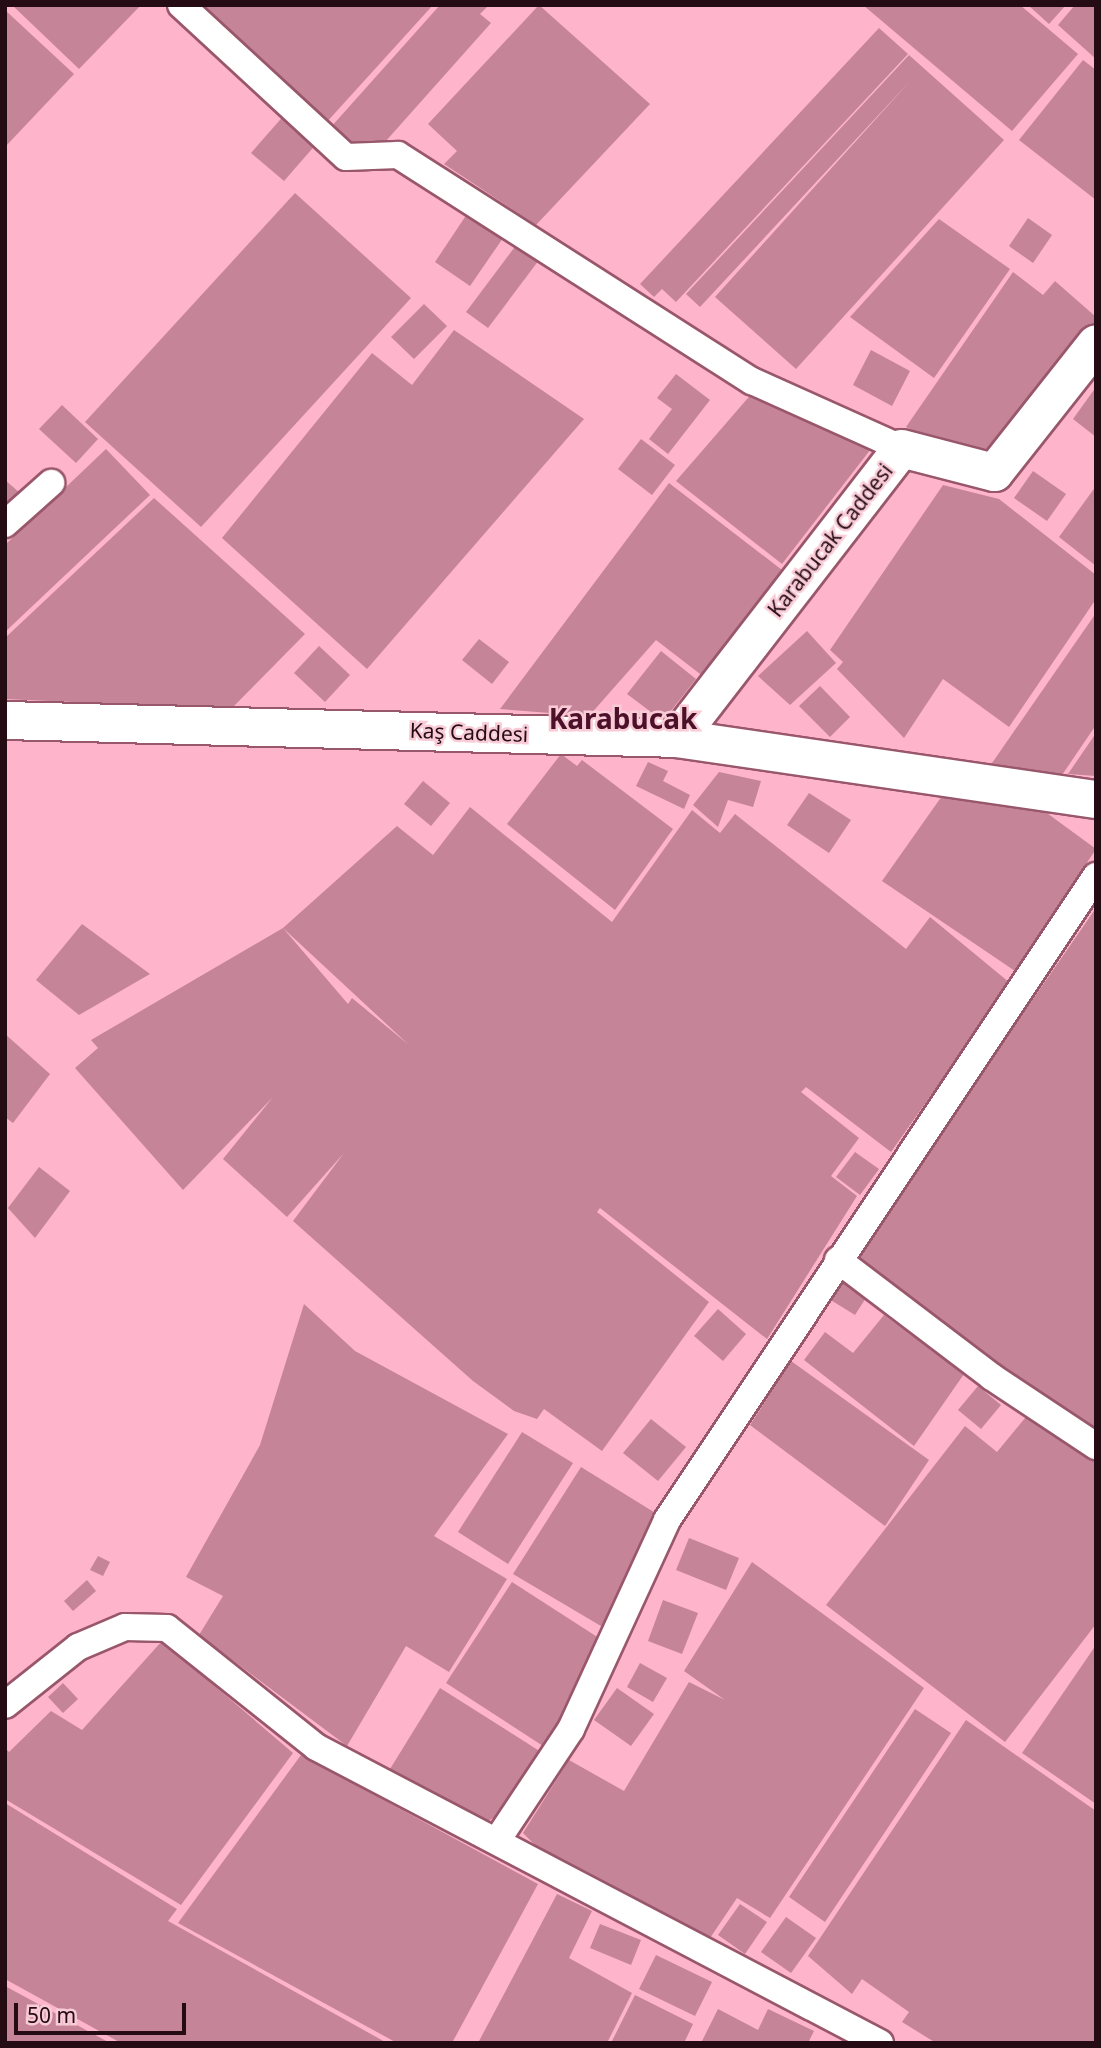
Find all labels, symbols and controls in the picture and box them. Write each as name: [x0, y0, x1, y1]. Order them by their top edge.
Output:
street label: Karabucak Caddesi: [762, 458, 898, 622]
district label: Karabucak: [549, 701, 697, 735]
street label: Kaş Caddesi: [409, 717, 529, 747]
scale bar: [18, 1988, 189, 2032]
text: 50 m: [27, 2001, 76, 2029]

